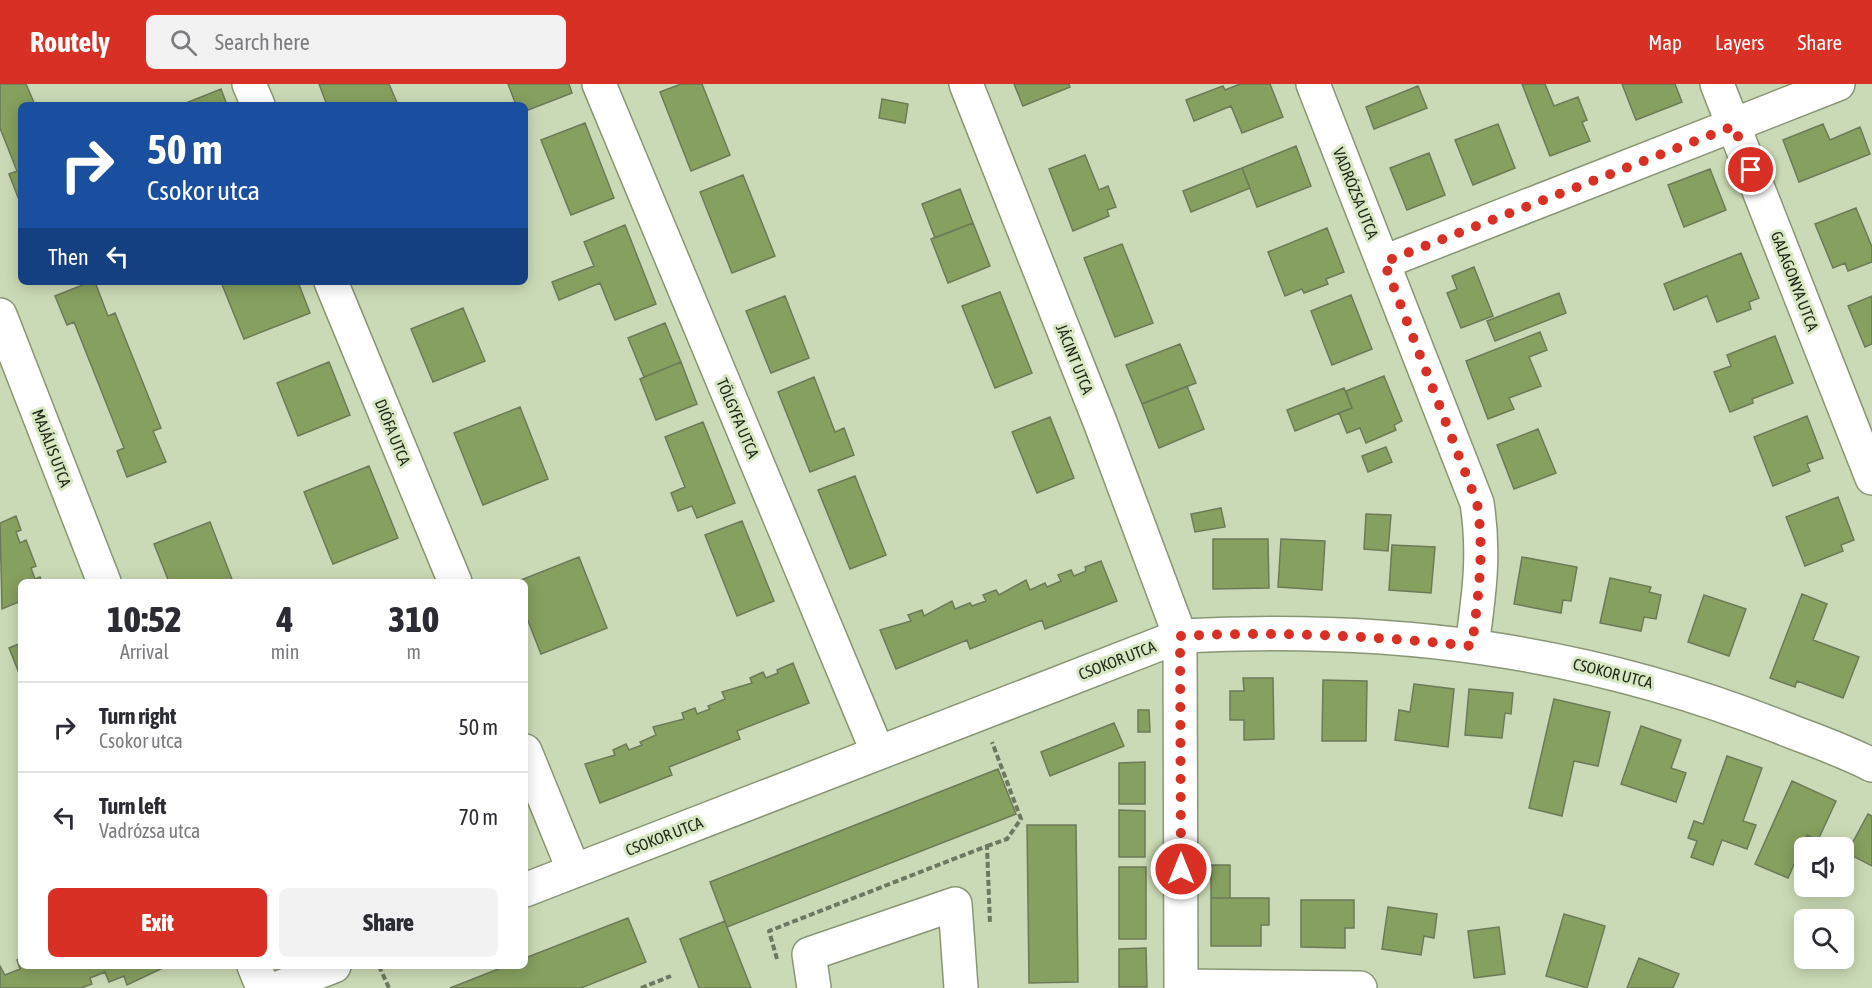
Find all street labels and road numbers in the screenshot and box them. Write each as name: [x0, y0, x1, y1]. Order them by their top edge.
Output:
street label: VADRÓZSA UTCA: [1330, 145, 1382, 241]
street label: GALAGONYA UTCA: [1768, 229, 1822, 333]
street label: JÁCINT UTCA: [1053, 321, 1097, 397]
street label: TÖLGYFA UTCA: [713, 375, 763, 461]
street label: DIÓFA UTCA: [372, 396, 414, 468]
street label: MAJÁLIS UTCA: [29, 407, 75, 490]
street label: CSOKOR UTCA: [1076, 637, 1158, 683]
street label: CSOKOR UTCA: [1571, 654, 1655, 692]
street label: CSOKOR UTCA: [623, 813, 705, 859]

